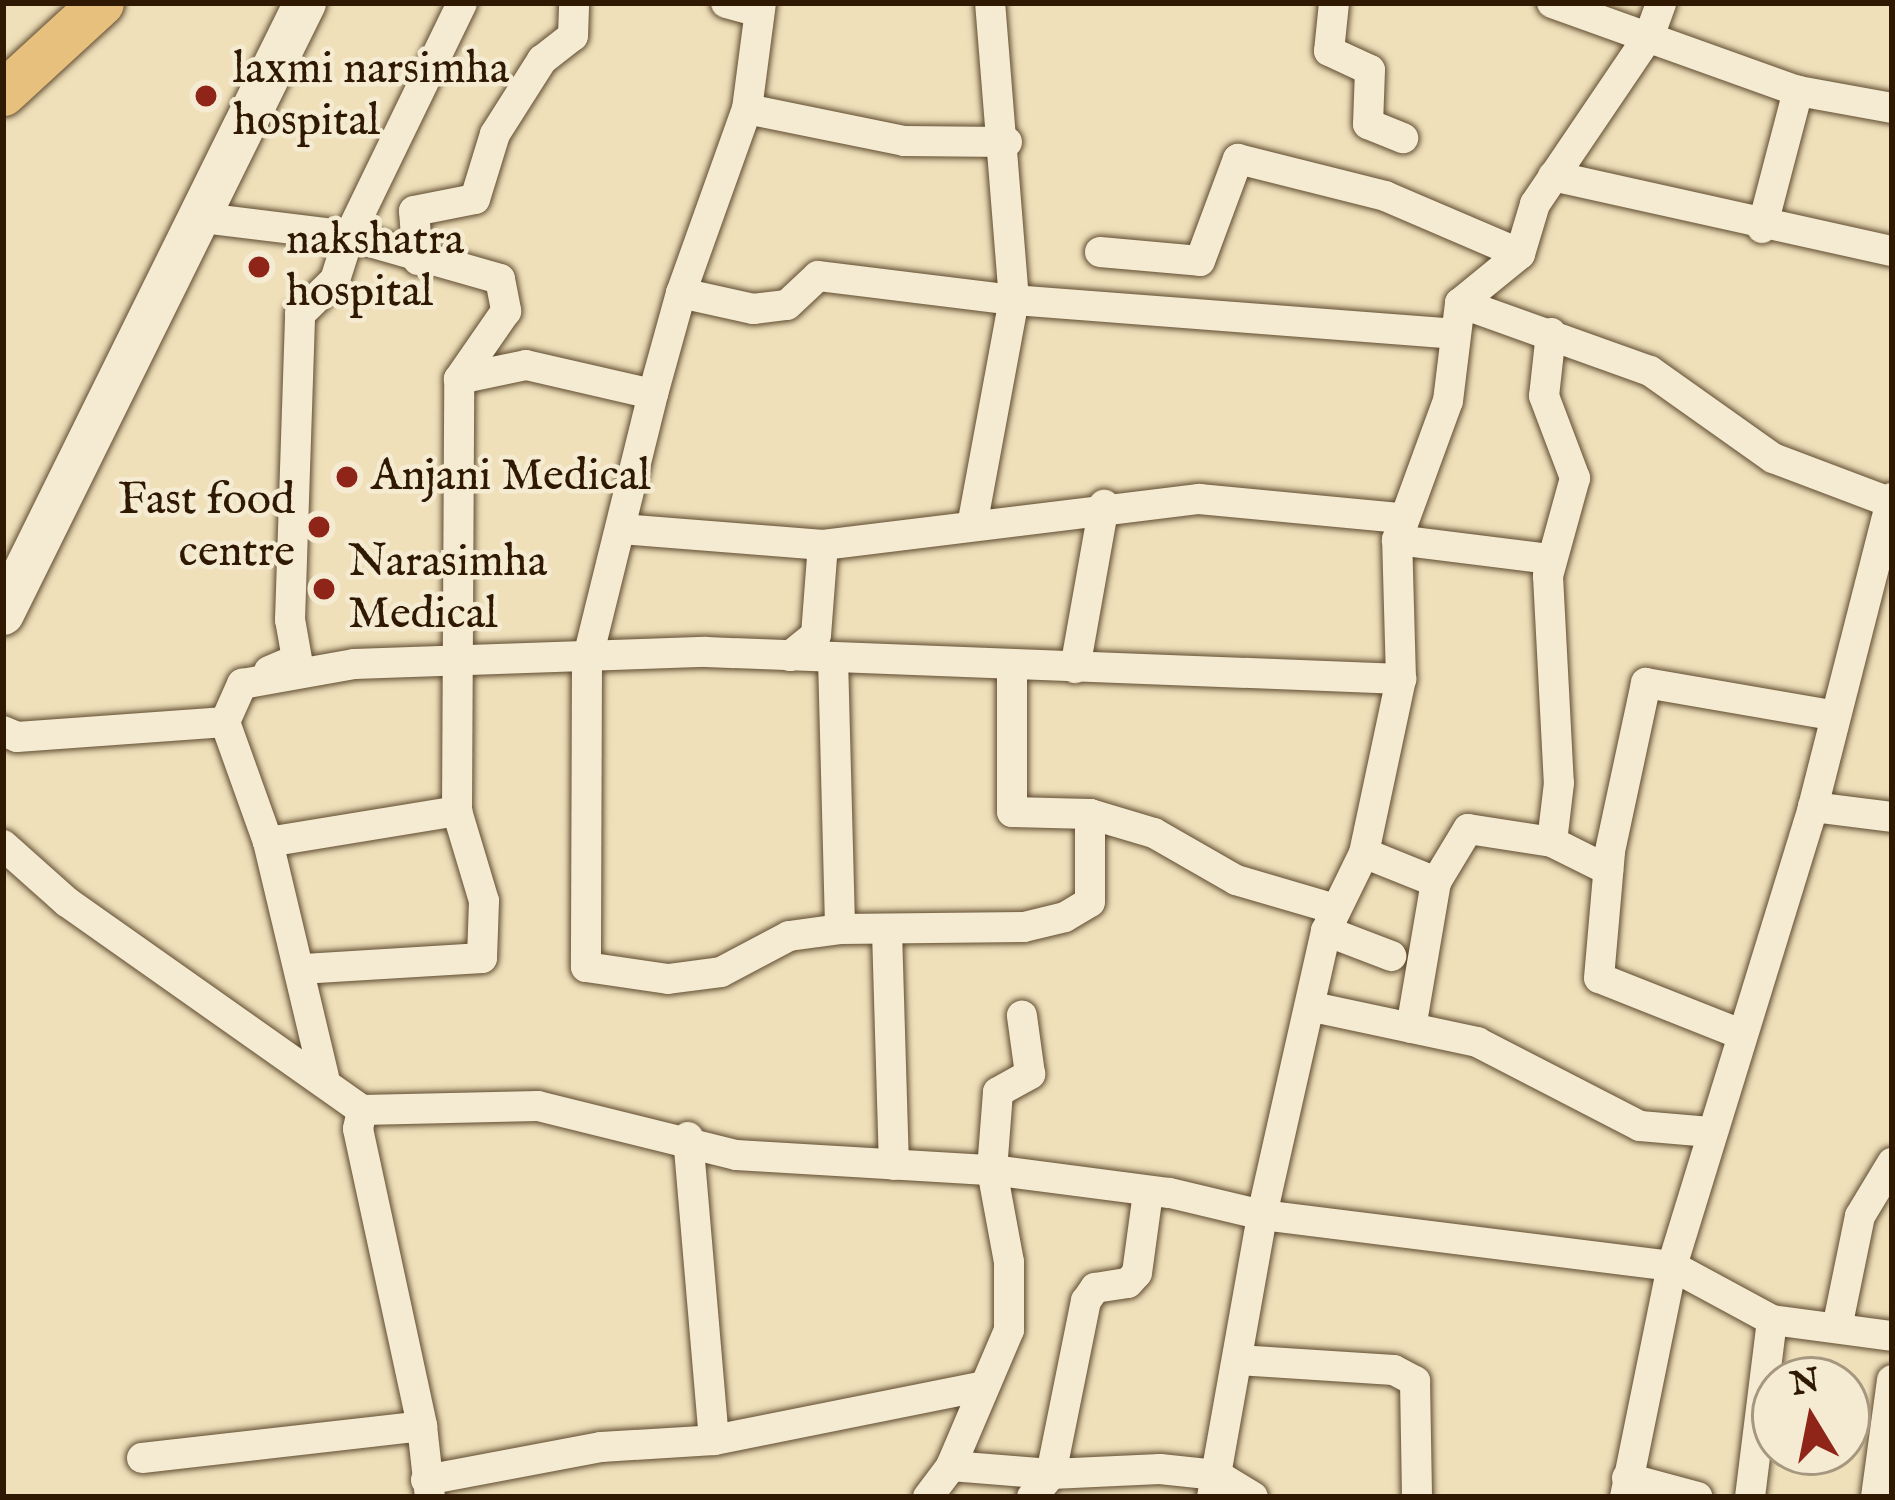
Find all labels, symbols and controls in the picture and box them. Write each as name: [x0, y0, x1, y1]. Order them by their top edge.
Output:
place label: laxmi narsimha hospital: [233, 43, 509, 149]
marker: laxmi narsimha hospital: [190, 80, 222, 112]
place label: nakshatra hospital: [286, 214, 464, 320]
marker: nakshatra hospital: [243, 251, 275, 283]
place label: Anjani Medical: [371, 450, 651, 504]
marker: Anjani Medical: [334, 464, 360, 490]
place label: Fast food centre: [118, 474, 295, 580]
marker: Fast food centre: [306, 514, 332, 540]
place label: Narasimha Medical: [348, 536, 547, 642]
marker: Narasimha Medical: [311, 576, 337, 602]
north arrow: [1751, 1356, 1871, 1476]
text: N: [1788, 1360, 1823, 1407]

